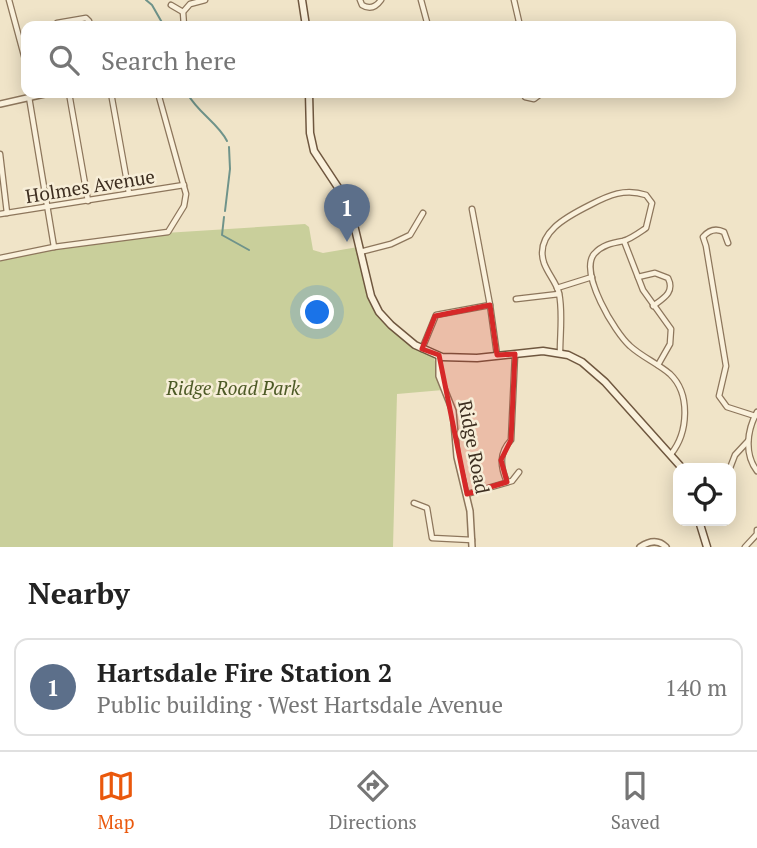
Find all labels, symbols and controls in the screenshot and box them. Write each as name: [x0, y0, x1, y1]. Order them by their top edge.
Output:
search box: [21, 21, 736, 98]
icon: search: [45, 41, 83, 79]
text: Search here: [101, 43, 236, 77]
street label: Holmes Avenue: [23, 163, 156, 208]
pin: 1: [324, 184, 370, 242]
your location: [300, 295, 334, 329]
park label: Ridge Road Park: [165, 375, 301, 400]
street label: Ridge Road: [453, 398, 496, 496]
map controls: [673, 463, 736, 526]
button: locate: [673, 463, 736, 526]
text: Nearby: [28, 573, 130, 613]
text: Hartsdale Fire Station 2: [97, 655, 393, 689]
text: 1: [47, 672, 60, 703]
text: 140 m: [665, 672, 727, 703]
text: Public building · West Hartsdale Avenue: [97, 689, 503, 720]
tab: Map: [97, 767, 135, 834]
tab: Directions: [329, 767, 417, 834]
tab: Saved: [611, 767, 660, 834]

